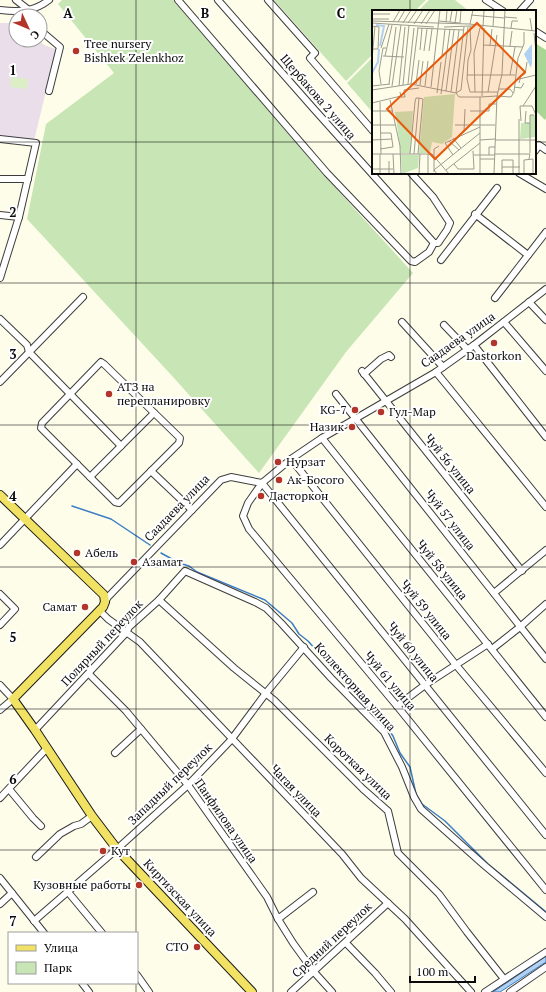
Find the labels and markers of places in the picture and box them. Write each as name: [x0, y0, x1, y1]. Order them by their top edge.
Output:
place label: Tree nursery Bishkek Zelenkhoz: [84, 36, 184, 65]
marker: Tree nursery Bishkek Zelenkhoz: [71, 46, 81, 56]
marker: Dastorkon: [489, 338, 499, 348]
place label: Dastorkon: [466, 348, 522, 363]
place label: АТЗ на перепланировку: [117, 379, 211, 408]
marker: АТЗ на перепланировку: [104, 389, 114, 399]
place label: KG-7: [320, 402, 347, 417]
place label: Гул-Мар: [389, 404, 436, 419]
marker: KG-7: [350, 405, 360, 415]
marker: Гул-Мар: [376, 407, 386, 417]
place label: Назик: [310, 419, 345, 434]
marker: Назик: [347, 422, 357, 432]
place label: Нурзат: [286, 454, 325, 469]
marker: Нурзат: [273, 457, 283, 467]
place label: Ак-Босого: [287, 472, 344, 487]
marker: Ак-Босого: [274, 475, 284, 485]
place label: Дасторкон: [269, 488, 328, 503]
marker: Дасторкон: [256, 491, 266, 501]
place label: Абель: [85, 545, 118, 560]
marker: Абель: [72, 548, 82, 558]
place label: Азамат: [142, 554, 183, 569]
marker: Азамат: [129, 557, 139, 567]
place label: Самат: [42, 599, 77, 614]
marker: Самат: [80, 602, 90, 612]
place label: Кут: [111, 843, 130, 858]
marker: Кут: [98, 846, 108, 856]
place label: Кузовные работы: [33, 877, 131, 892]
marker: Кузовные работы: [134, 880, 144, 890]
place label: СТО: [166, 939, 189, 954]
marker: СТО: [192, 942, 202, 952]

